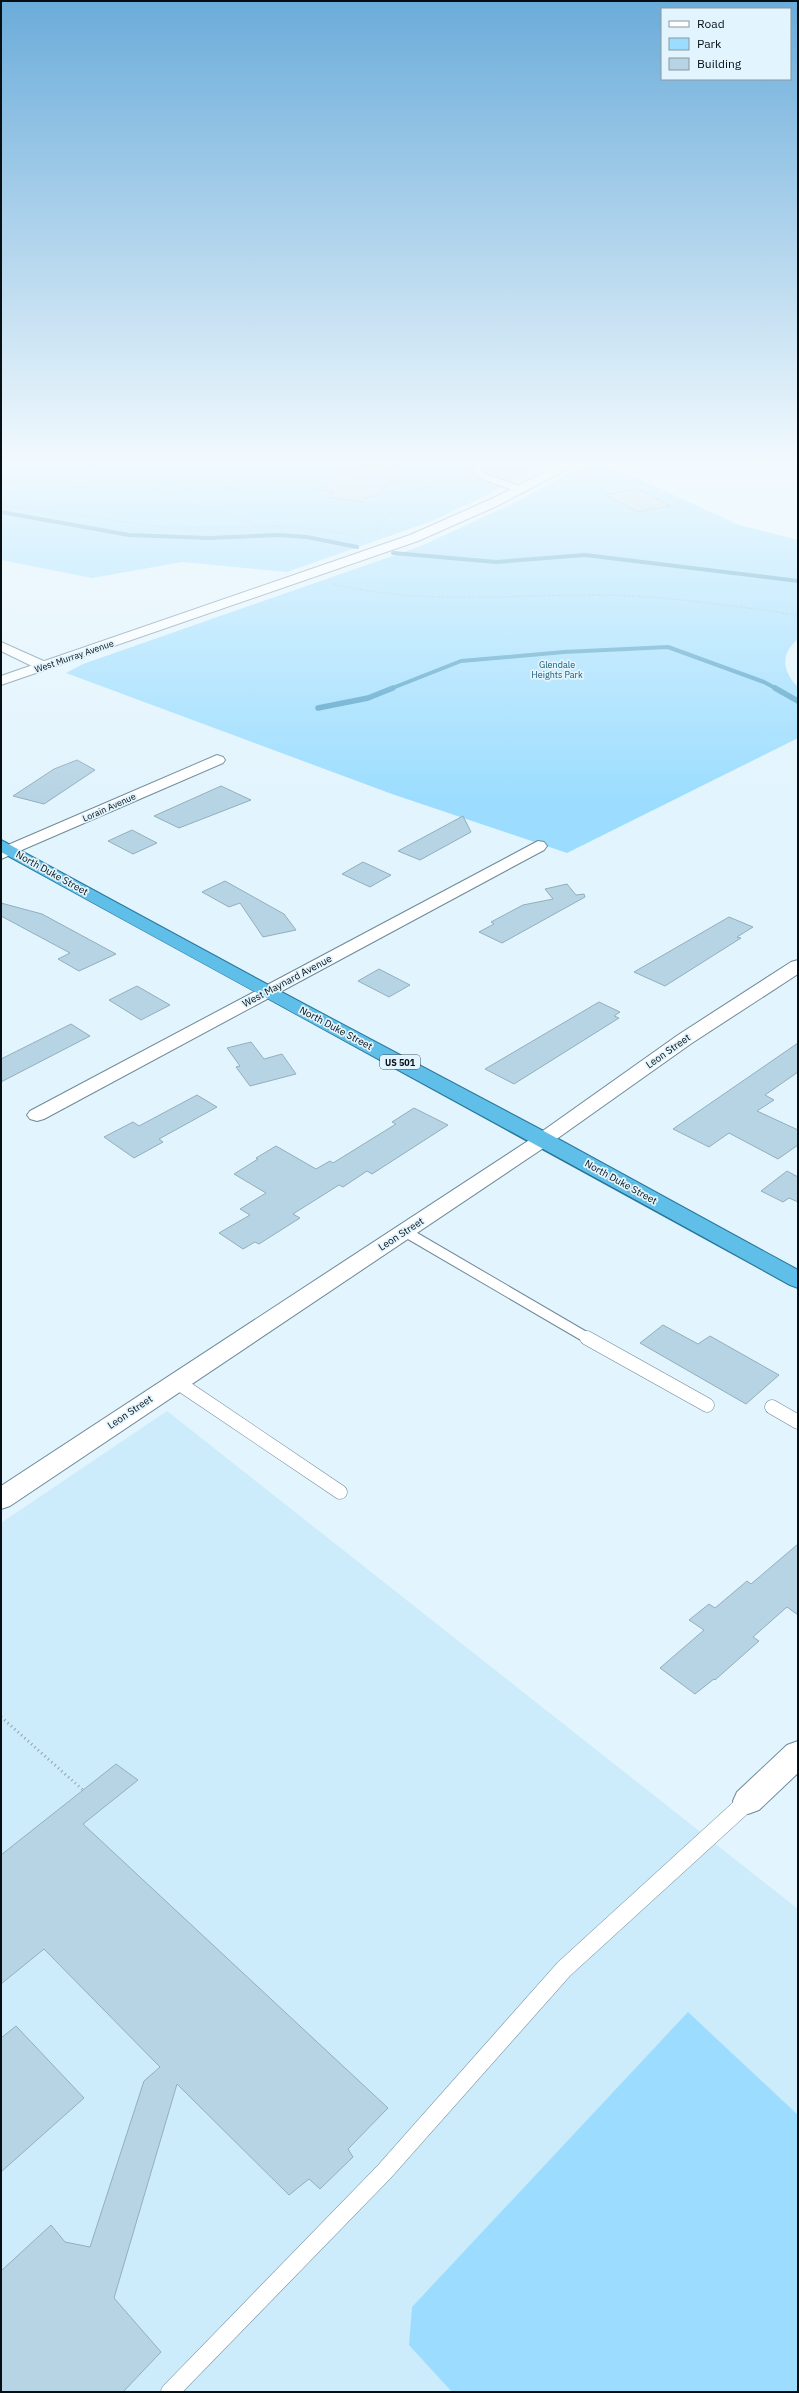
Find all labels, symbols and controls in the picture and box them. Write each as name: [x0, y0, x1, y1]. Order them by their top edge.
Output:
legend: [661, 8, 791, 80]
text: Road: [697, 16, 725, 31]
text: Park: [697, 36, 722, 51]
text: Building: [697, 56, 742, 71]
street label: West Murray Avenue: [33, 637, 115, 675]
park label: Glendale Heights Park: [531, 659, 583, 680]
street label: Lorain Avenue: [81, 790, 137, 824]
street label: North Duke Street: [14, 848, 91, 898]
street label: West Maynard Avenue: [240, 952, 334, 1010]
street label: North Duke Street: [297, 1003, 375, 1053]
street label: Leon Street: [643, 1031, 693, 1071]
road number: US 501: [380, 1055, 420, 1069]
street label: North Duke Street: [583, 1157, 660, 1207]
street label: Leon Street: [376, 1214, 427, 1253]
street label: Leon Street: [105, 1392, 155, 1432]

